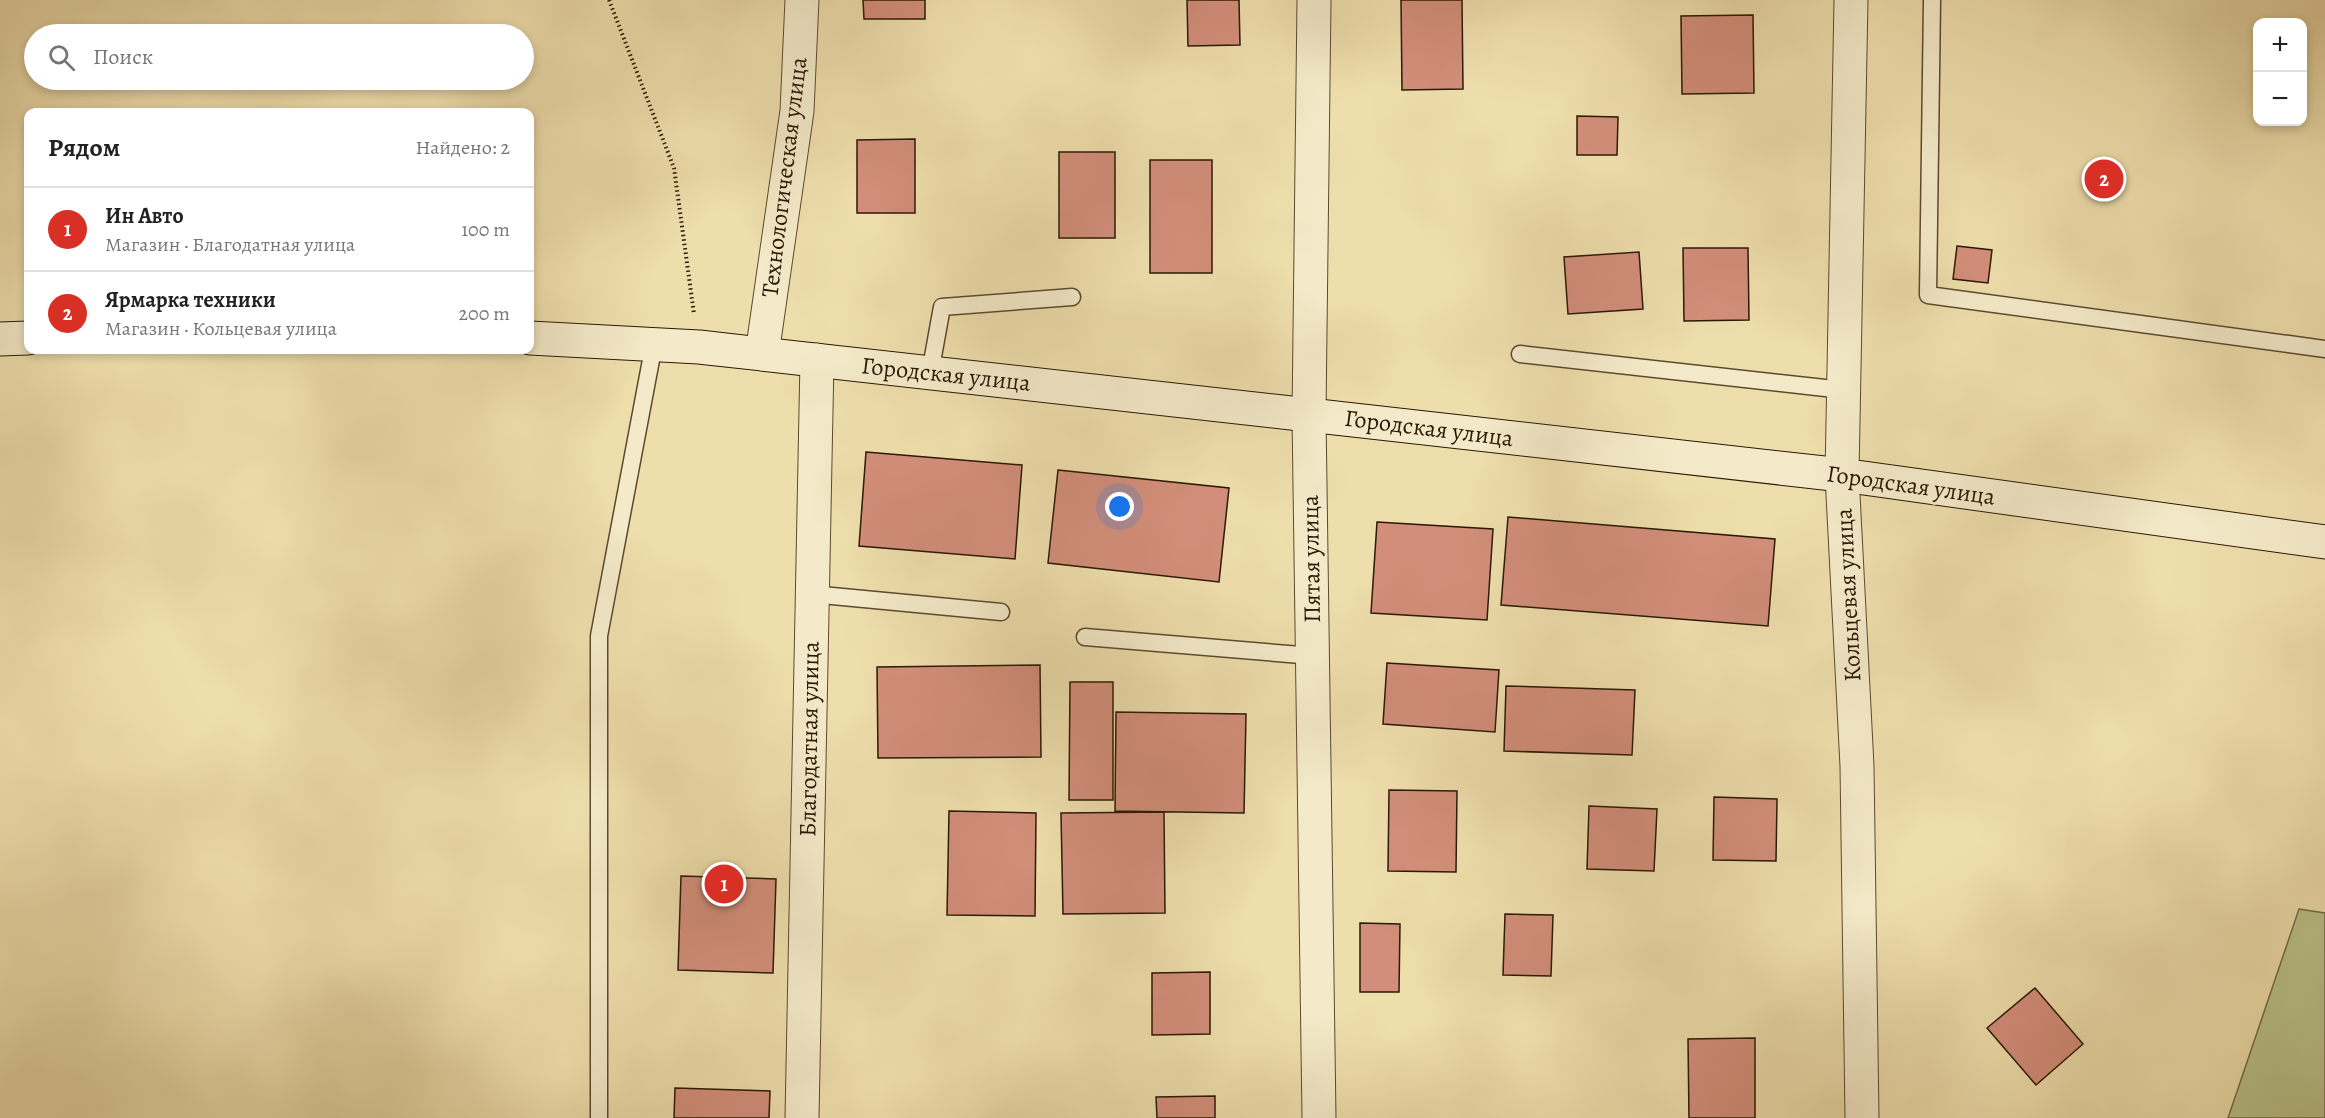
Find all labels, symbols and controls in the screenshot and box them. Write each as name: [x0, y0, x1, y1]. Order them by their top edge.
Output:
map controls: [2253, 18, 2307, 126]
button: +: [2253, 18, 2307, 72]
search box: [24, 24, 534, 90]
icon: search: [45, 41, 78, 74]
text: Поиск: [93, 42, 153, 72]
street label: Технологическая улица: [753, 55, 815, 299]
button: −: [2253, 72, 2307, 126]
text: Рядом: [48, 130, 120, 165]
text: Найдено: 2: [415, 134, 510, 161]
pin: 2: [2084, 156, 2124, 201]
text: Ин Авто: [105, 201, 184, 231]
text: 1: [64, 216, 71, 243]
text: 100 m: [461, 216, 510, 243]
text: Магазин · Благодатная улица: [105, 231, 355, 258]
text: Ярмарка техники: [105, 285, 276, 315]
text: 2: [63, 300, 72, 327]
text: 200 m: [459, 300, 510, 327]
text: Магазин · Кольцевая улица: [105, 315, 337, 342]
street label: Городская улица: [860, 349, 1032, 399]
street label: Городская улица: [1343, 402, 1515, 454]
street label: Городская улица: [1825, 457, 1997, 513]
your location: [1105, 492, 1134, 521]
street label: Пятая улица: [1294, 495, 1328, 623]
street label: Кольцевая улица: [1827, 508, 1869, 682]
street label: Благодатная улица: [791, 641, 827, 837]
pin: 1: [704, 862, 744, 906]

